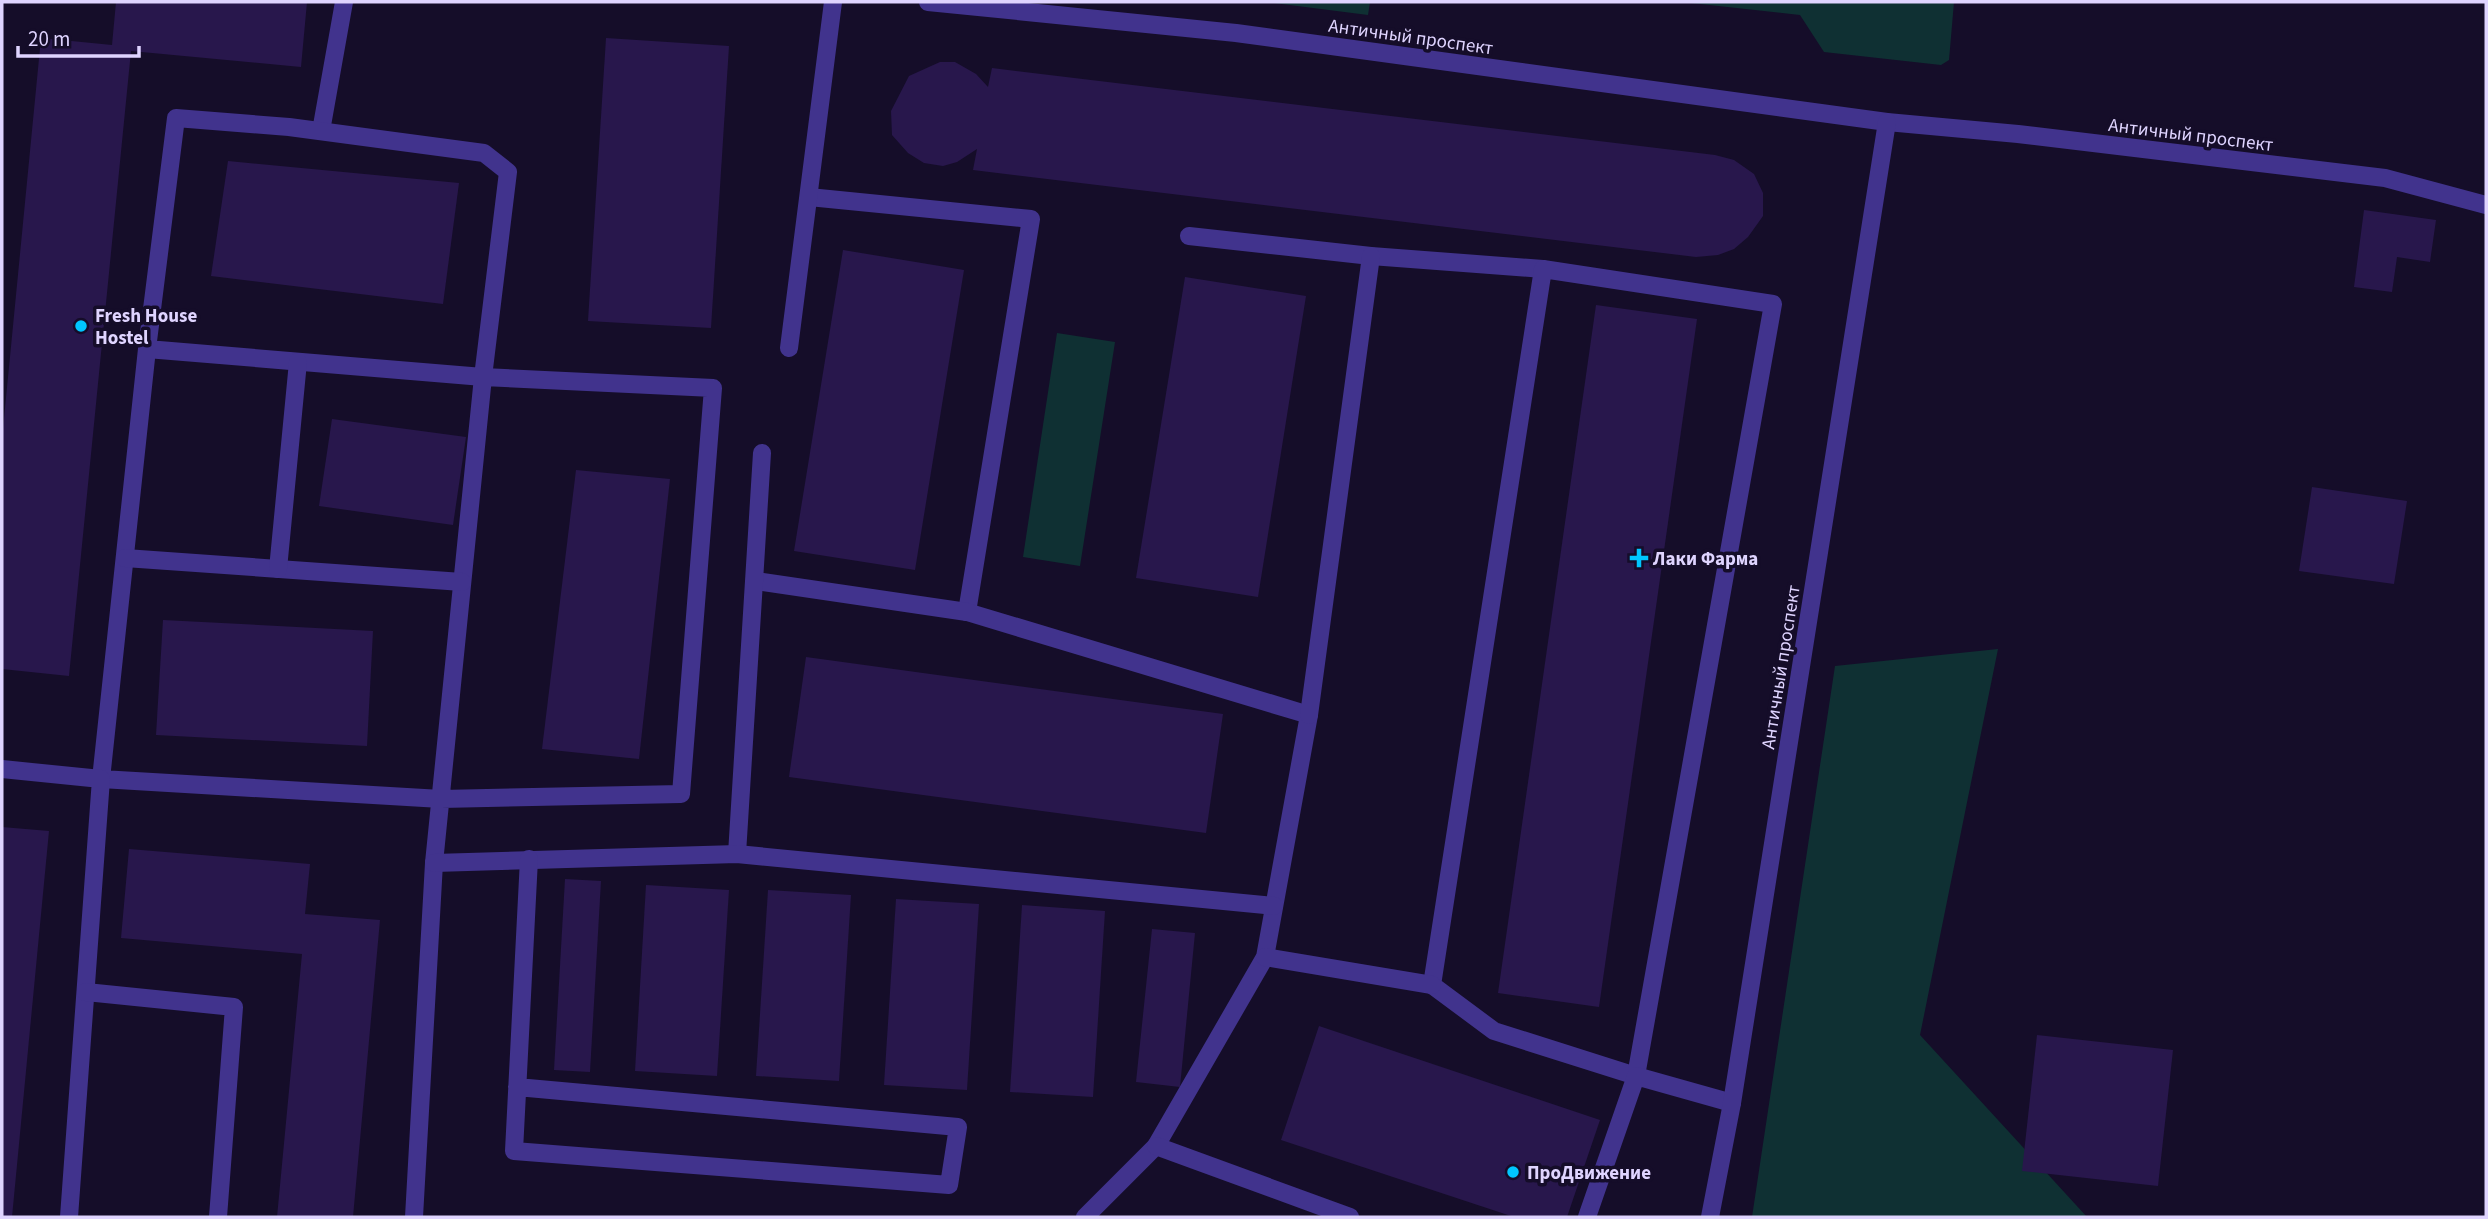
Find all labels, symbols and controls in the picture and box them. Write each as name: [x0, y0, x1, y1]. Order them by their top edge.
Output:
street label: Античный проспект: [1327, 13, 1495, 62]
scale bar: [18, 14, 138, 58]
text: 20 m: [28, 24, 70, 54]
street label: Античный проспект: [2107, 112, 2275, 159]
place label: Fresh House Hostel: [95, 303, 197, 352]
marker: Fresh House Hostel: [73, 318, 89, 334]
place label: Лаки Фарма: [1652, 546, 1758, 573]
marker: Лаки Фарма: [1631, 550, 1647, 566]
street label: Античный проспект: [1755, 583, 1808, 751]
place label: ПроДвижение: [1527, 1160, 1651, 1187]
marker: ПроДвижение: [1505, 1164, 1521, 1180]

